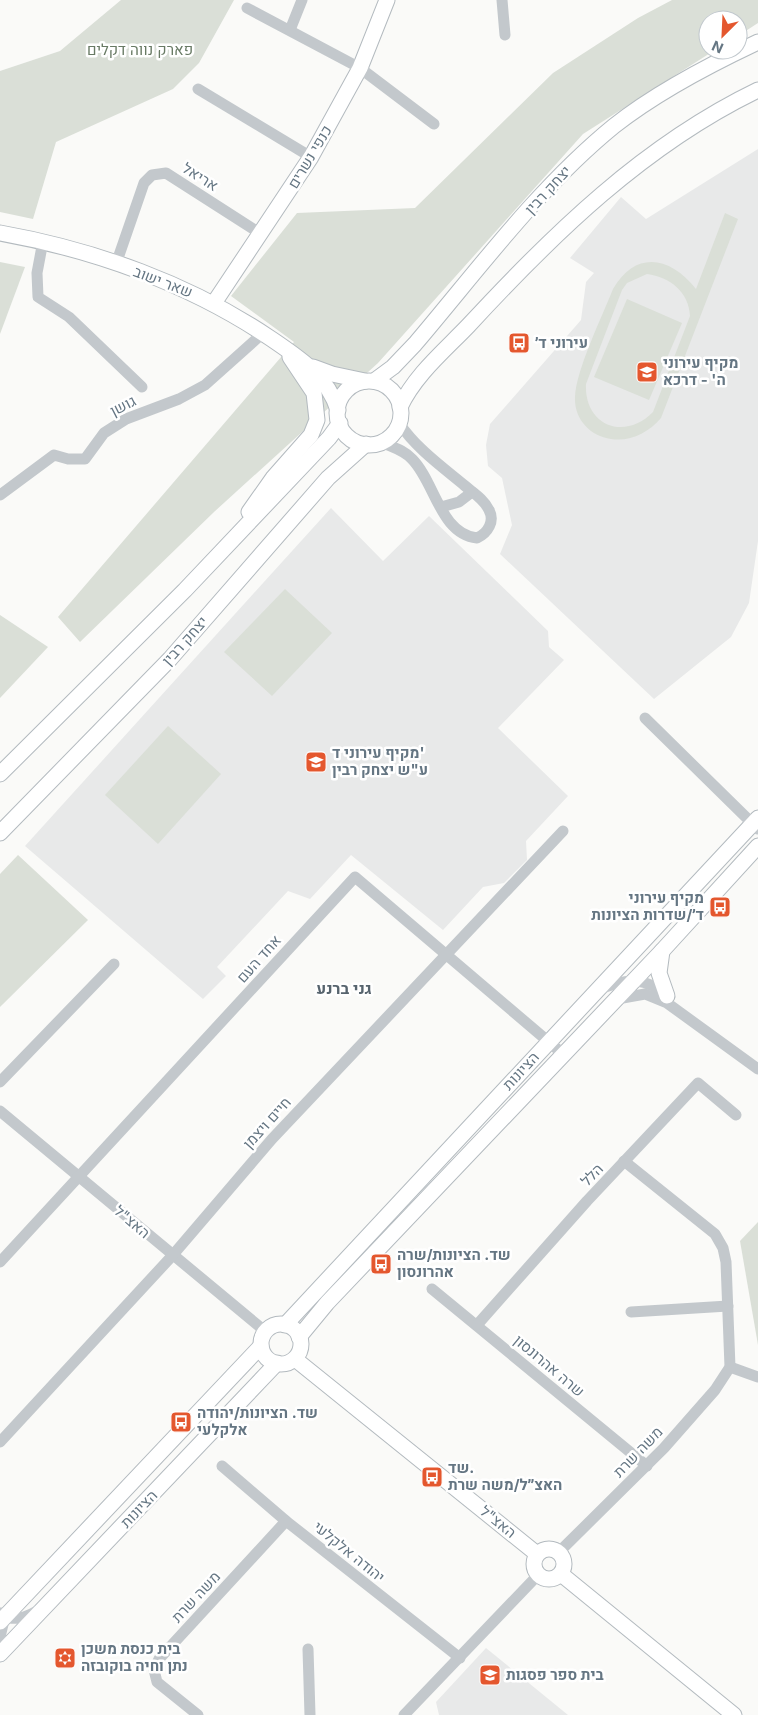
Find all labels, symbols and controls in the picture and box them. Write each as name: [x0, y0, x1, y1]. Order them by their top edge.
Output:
north arrow: [698, 10, 748, 60]
text: N: [709, 37, 726, 57]
park label: פארק נווה דקלים: [87, 40, 193, 59]
street label: כנפי נשרים: [283, 122, 336, 192]
street label: אריאל: [179, 158, 222, 195]
street label: יצחק רבין: [520, 161, 575, 218]
street label: שאר ישוב: [131, 262, 195, 301]
bus stop icon: עירוני ד׳: [507, 331, 531, 355]
place label: עירוני ד׳: [535, 333, 588, 352]
place label: מקיף עירוני ה' - דרכא: [663, 353, 738, 389]
school or university icon: מקיף עירוני ה' - דרכא: [635, 360, 659, 384]
street label: גושן: [107, 391, 139, 420]
street label: יצחק רבין: [158, 612, 212, 669]
place label: מקיף עירוני ד' ע"ש יצחק רבין: [332, 743, 428, 779]
school or university icon: מקיף עירוני ד' ע"ש יצחק רבין: [304, 750, 328, 774]
place label: מקיף עירוני ד׳/שדרות הציונות: [591, 888, 704, 924]
bus stop icon: מקיף עירוני ד׳/שדרות הציונות: [708, 895, 732, 919]
street label: אחד העם: [232, 931, 285, 986]
district label: גני ברנע: [316, 978, 372, 998]
street label: הציונות: [498, 1048, 543, 1094]
street label: חיים ויצמן: [239, 1093, 295, 1152]
street label: הלל: [576, 1159, 607, 1190]
street label: האצ"ל: [110, 1201, 154, 1242]
place label: שד. הציונות/שרה אהרונסון: [397, 1245, 511, 1281]
bus stop icon: שד. הציונות/שרה אהרונסון: [369, 1252, 393, 1276]
street label: שרה אהרונסון: [510, 1331, 588, 1401]
place label: שד. הציונות/יהודה אלקלעי: [197, 1403, 318, 1439]
bus stop icon: שד. הציונות/יהודה אלקלעי: [169, 1410, 193, 1434]
street label: משה שרת: [609, 1422, 666, 1481]
place label: שד. האצ״ל/משה שרת: [448, 1458, 562, 1494]
bus stop icon: שד. האצ״ל/משה שרת: [420, 1465, 444, 1489]
street label: הציונות: [116, 1486, 161, 1532]
street label: האצ"ל: [476, 1501, 520, 1542]
street label: יהודה אלקלעי: [310, 1517, 389, 1586]
street label: משה שרת: [167, 1567, 224, 1626]
place label: בית כנסת משכן נתן וחיה בוקובזה: [81, 1639, 188, 1675]
synagogue icon: בית כנסת משכן נתן וחיה בוקובזה: [53, 1646, 77, 1670]
school or university icon: בית ספר פסגות: [478, 1663, 502, 1687]
place label: בית ספר פסגות: [506, 1665, 604, 1684]

